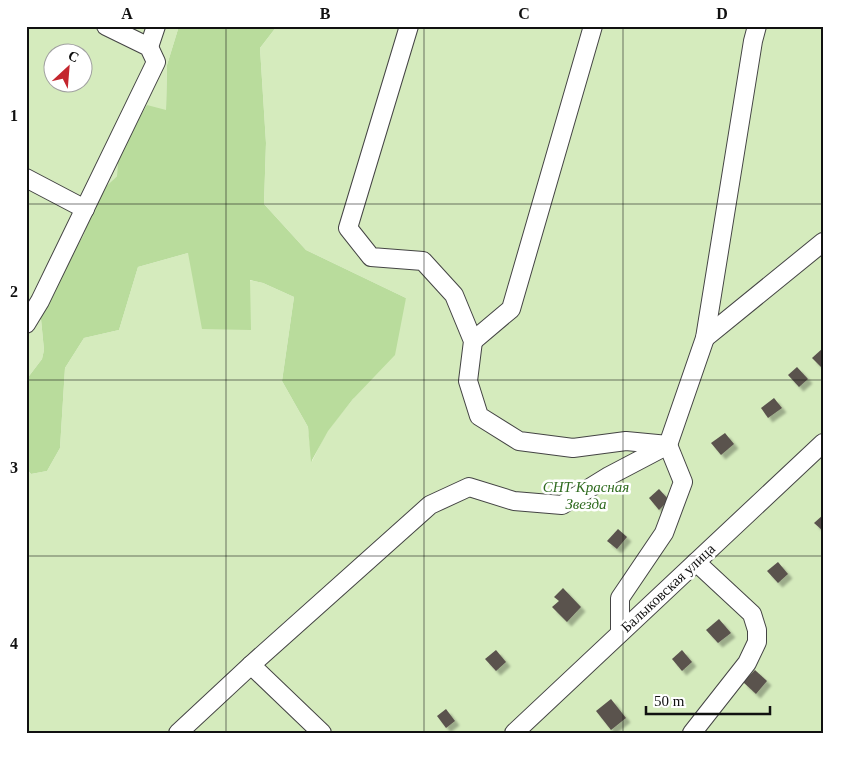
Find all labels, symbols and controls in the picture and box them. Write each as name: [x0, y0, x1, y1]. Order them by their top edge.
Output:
text: A: [121, 5, 133, 22]
text: B: [320, 5, 331, 22]
text: C: [518, 5, 530, 22]
text: D: [716, 5, 728, 22]
north arrow: [42, 42, 92, 92]
text: С: [66, 48, 81, 66]
text: 1: [10, 107, 18, 124]
text: 2: [10, 283, 18, 300]
text: 3: [10, 459, 18, 476]
park label: СНТ Красная Звезда: [543, 479, 629, 512]
street label: Балыковская улица: [618, 540, 718, 635]
text: 4: [10, 635, 18, 652]
scale bar: [646, 684, 770, 716]
text: 50 m: [654, 693, 685, 709]

